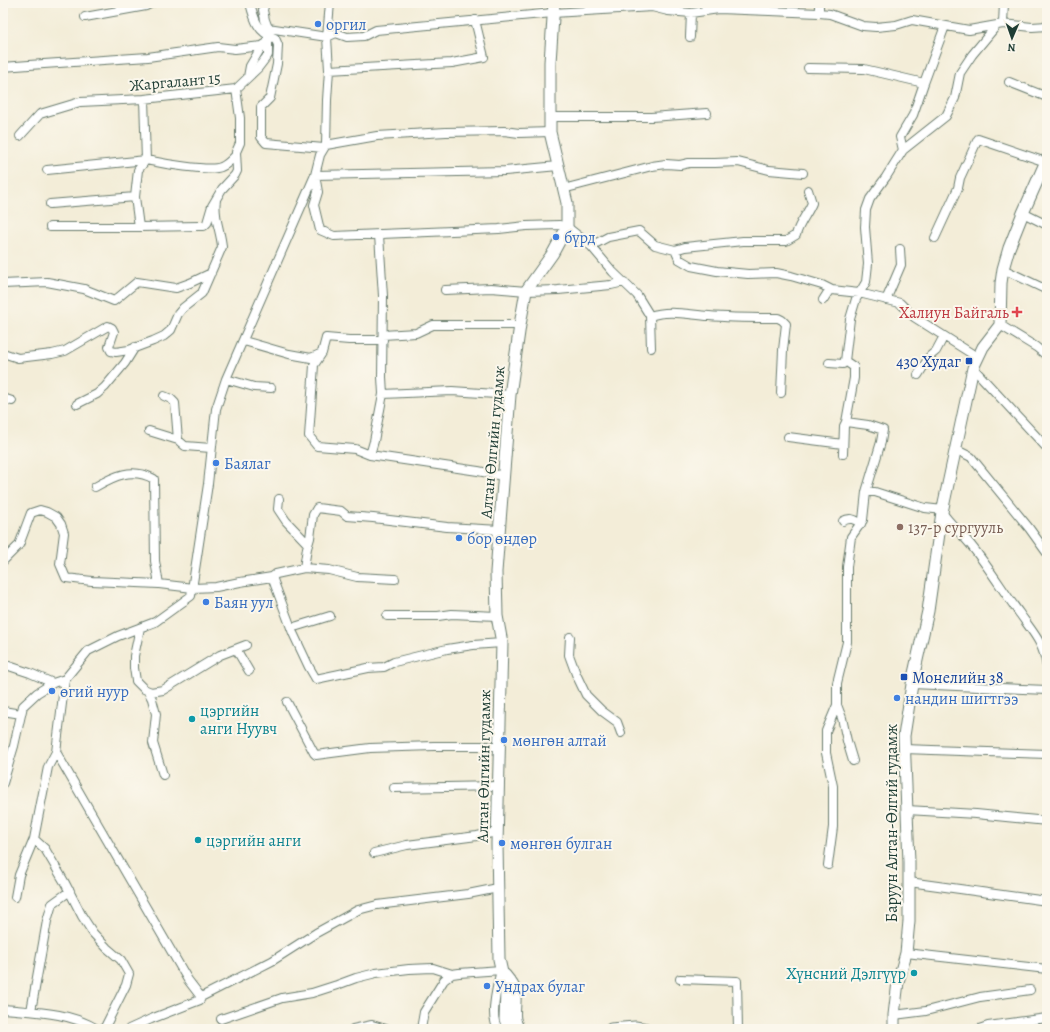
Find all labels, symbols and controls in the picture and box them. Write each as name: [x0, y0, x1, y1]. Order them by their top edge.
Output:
place label: оргил: [326, 14, 367, 36]
north arrow: [992, 18, 1032, 58]
marker: оргил: [313, 19, 323, 29]
text: N: [1007, 40, 1016, 55]
street label: Жаргалант 15: [129, 67, 222, 97]
place label: бүрд: [564, 227, 596, 249]
marker: бүрд: [551, 232, 561, 242]
place label: Халиун Байгаль: [899, 302, 1009, 324]
marker: Халиун Байгаль: [1012, 307, 1022, 317]
place label: 430 Худаг: [896, 351, 961, 373]
marker: 430 Худаг: [964, 356, 974, 366]
street label: Алтан Өлгийн гудамж: [475, 365, 511, 520]
place label: Баялаг: [224, 453, 271, 475]
marker: Баялаг: [211, 458, 221, 468]
place label: 137-р сургууль: [908, 517, 1003, 539]
marker: 137-р сургууль: [895, 522, 905, 532]
place label: бор өндөр: [467, 528, 537, 550]
marker: бор өндөр: [454, 533, 464, 543]
place label: Баян уул: [214, 592, 274, 614]
marker: Баян уул: [201, 597, 211, 607]
place label: Монелийн 38: [912, 667, 1004, 689]
marker: Монелийн 38: [899, 672, 909, 682]
place label: өгий нуур: [60, 681, 129, 703]
marker: өгий нуур: [47, 686, 57, 696]
place label: нандин шигтгээ: [905, 688, 1018, 710]
street label: Алтан Өлгийн гудамж: [472, 689, 496, 844]
marker: нандин шигтгээ: [892, 693, 902, 703]
place label: цэргийн анги Нуувч: [200, 700, 277, 740]
marker: цэргийн анги Нуувч: [187, 714, 197, 724]
street label: Баруун Алтан-Өлгий гудамж: [881, 724, 903, 922]
place label: мөнгөн алтай: [512, 730, 607, 752]
marker: мөнгөн алтай: [499, 735, 509, 745]
place label: цэргийн анги: [206, 830, 301, 852]
place label: мөнгөн булган: [510, 833, 612, 855]
marker: цэргийн анги: [193, 835, 203, 845]
marker: мөнгөн булган: [497, 838, 507, 848]
place label: Хүнсний Дэлгүүр: [786, 963, 906, 985]
marker: Хүнсний Дэлгүүр: [909, 968, 919, 978]
place label: Ундрах булаг: [495, 976, 585, 998]
marker: Ундрах булаг: [482, 981, 492, 991]

